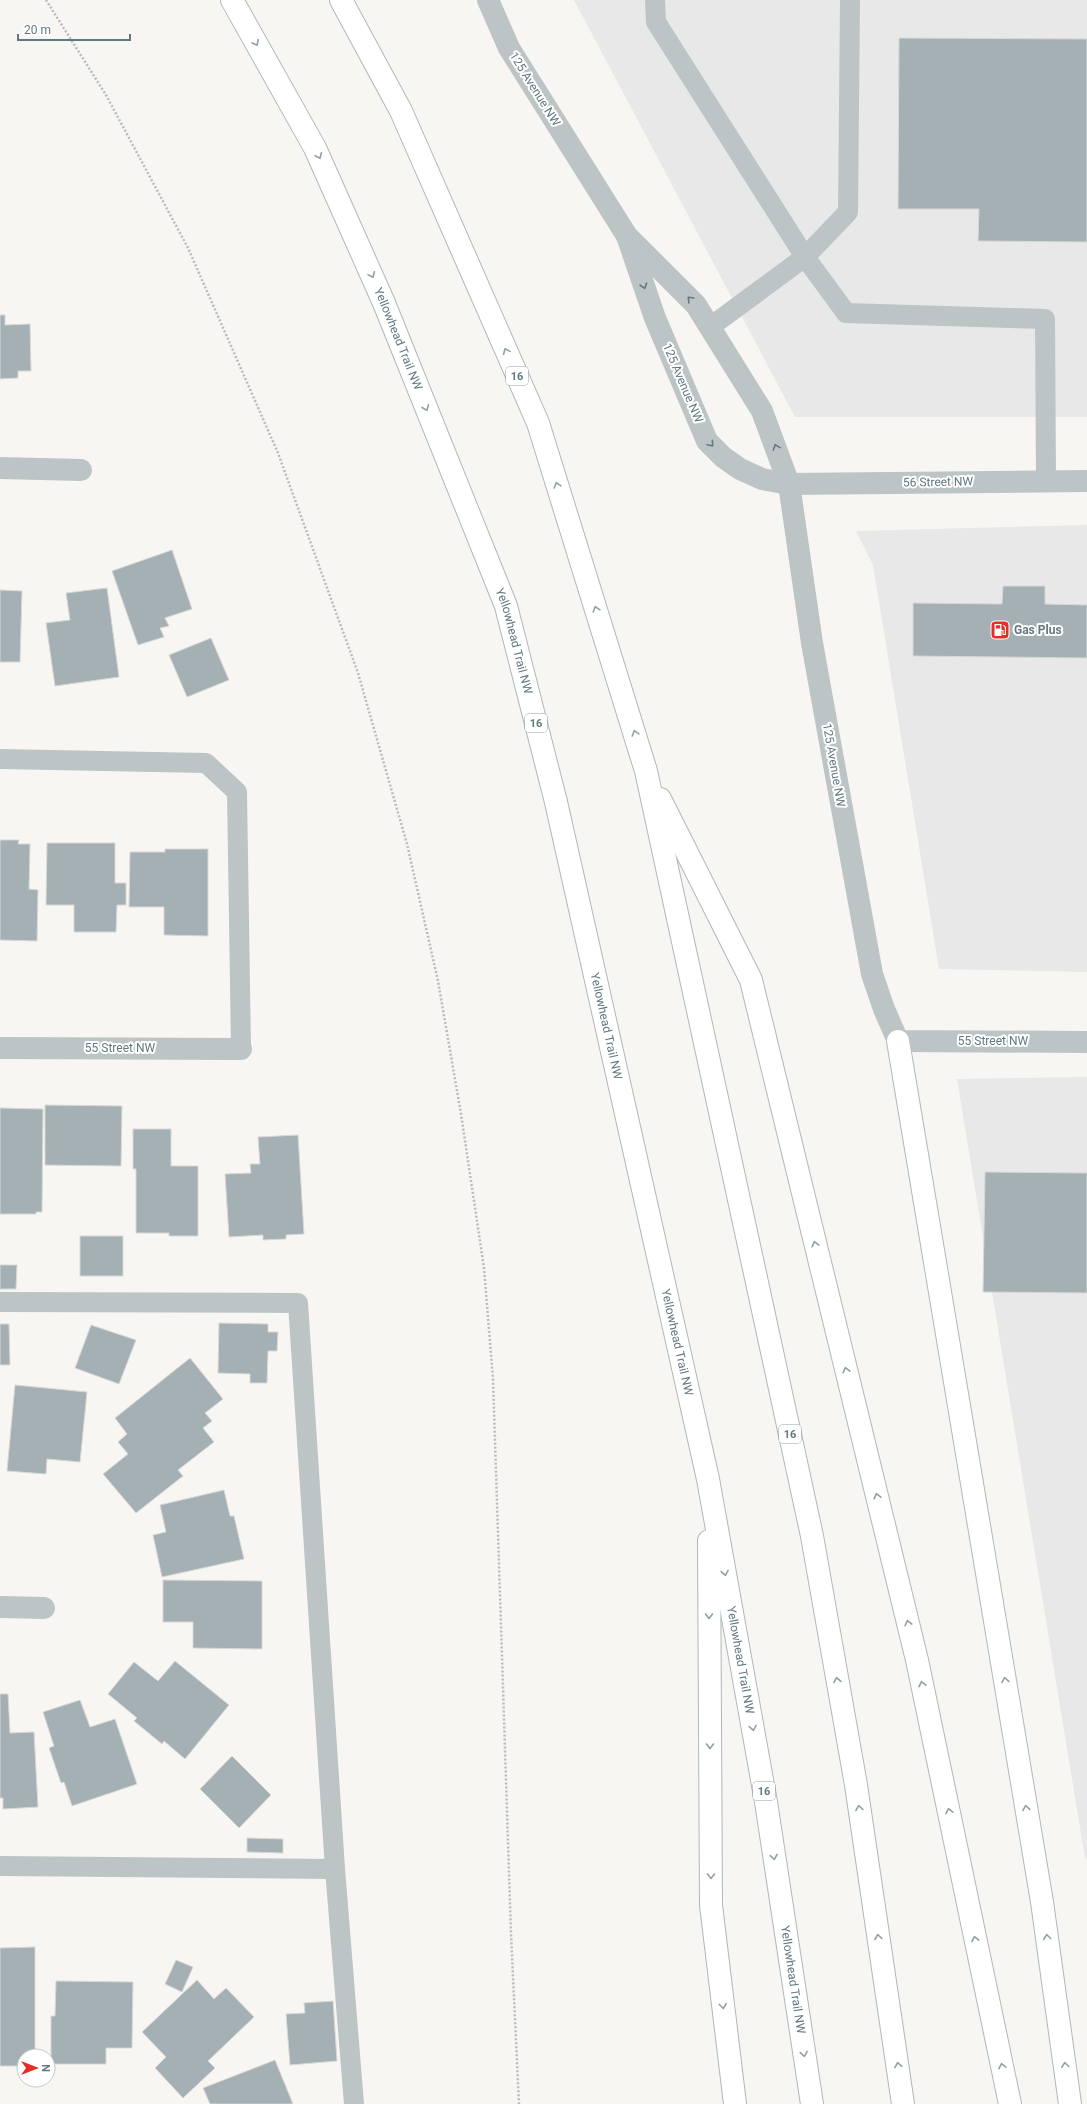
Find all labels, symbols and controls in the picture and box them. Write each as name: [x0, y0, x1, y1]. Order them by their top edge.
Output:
scale bar: [18, 16, 130, 42]
text: 20 m: [24, 23, 51, 37]
one-way arrow: [251, 39, 258, 46]
street label: 125 Avenue NW: [507, 49, 564, 129]
one-way arrow: [314, 152, 322, 160]
one-way arrow: [367, 271, 375, 279]
one-way arrow: [639, 282, 648, 289]
street label: Yellowhead Trail NW: [371, 286, 425, 392]
one-way arrow: [687, 296, 695, 304]
street label: 125 Avenue NW: [660, 341, 706, 425]
one-way arrow: [503, 347, 511, 355]
road number: 16: [506, 367, 528, 385]
one-way arrow: [422, 405, 430, 412]
one-way arrow: [706, 439, 713, 447]
one-way arrow: [772, 444, 780, 451]
street label: 56 Street NW: [903, 474, 974, 490]
one-way arrow: [553, 482, 562, 489]
street label: Yellowhead Trail NW: [493, 586, 535, 696]
one-way arrow: [593, 606, 601, 613]
fuel station icon: Gas Plus: [989, 619, 1011, 641]
place label: Gas Plus: [1014, 623, 1062, 637]
road number: 16: [525, 714, 547, 732]
street label: 125 Avenue NW: [820, 722, 848, 808]
one-way arrow: [631, 730, 640, 737]
street label: Yellowhead Trail NW: [588, 971, 625, 1081]
street label: 55 Street NW: [958, 1034, 1029, 1048]
street label: 55 Street NW: [85, 1041, 156, 1055]
one-way arrow: [812, 1240, 820, 1247]
street label: Yellowhead Trail NW: [659, 1288, 696, 1397]
one-way arrow: [843, 1367, 851, 1373]
road number: 16: [779, 1425, 801, 1443]
one-way arrow: [873, 1493, 882, 1500]
one-way arrow: [720, 1570, 729, 1576]
street label: Yellowhead Trail NW: [724, 1605, 757, 1715]
one-way arrow: [705, 1613, 713, 1619]
one-way arrow: [904, 1619, 912, 1626]
one-way arrow: [834, 1677, 842, 1683]
one-way arrow: [1001, 1677, 1010, 1683]
one-way arrow: [918, 1681, 927, 1687]
one-way arrow: [748, 1725, 757, 1732]
one-way arrow: [706, 1743, 714, 1749]
road number: 16: [753, 1782, 775, 1800]
one-way arrow: [855, 1805, 864, 1811]
one-way arrow: [1022, 1805, 1031, 1811]
one-way arrow: [945, 1808, 953, 1815]
one-way arrow: [770, 1854, 778, 1860]
one-way arrow: [707, 1873, 715, 1879]
street label: Yellowhead Trail NW: [778, 1925, 808, 2035]
one-way arrow: [875, 1934, 883, 1940]
one-way arrow: [1043, 1934, 1052, 1940]
one-way arrow: [972, 1935, 980, 1942]
one-way arrow: [718, 2003, 727, 2009]
north arrow: [16, 2048, 56, 2088]
one-way arrow: [799, 2051, 808, 2058]
one-way arrow: [894, 2062, 903, 2068]
one-way arrow: [1061, 2062, 1070, 2068]
one-way arrow: [999, 2063, 1007, 2069]
text: N: [39, 2064, 52, 2072]

